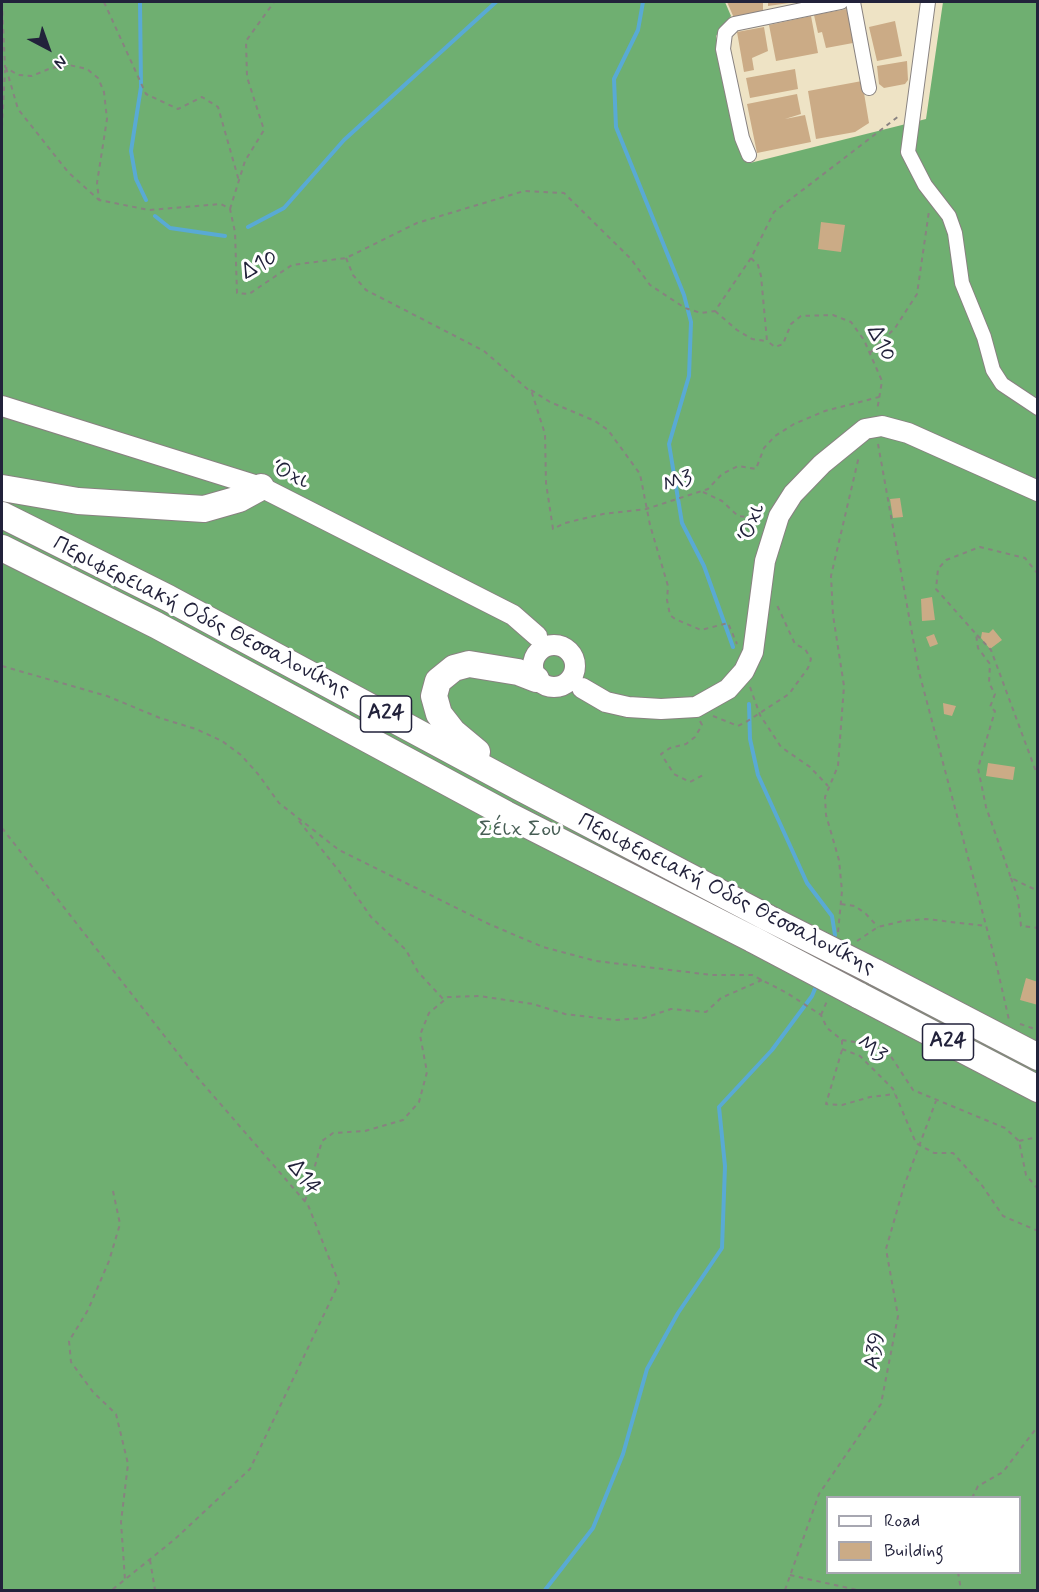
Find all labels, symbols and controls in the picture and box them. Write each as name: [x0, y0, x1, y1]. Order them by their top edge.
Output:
north arrow: [18, 18, 78, 78]
text: N: [49, 51, 71, 73]
street label: Δ10: [237, 245, 283, 287]
street label: Δ10: [860, 321, 900, 367]
street label: Όχι: [267, 456, 313, 496]
street label: Μ3: [660, 466, 696, 500]
street label: Όχι: [734, 500, 772, 546]
street label: Περιφερειακή Οδός Θεσσαλονίκης: [48, 531, 354, 705]
road number: Α24: [360, 696, 412, 732]
street label: Περιφερειακή Οδός Θεσσαλονίκης: [573, 808, 879, 982]
park label: Σέιχ Σου: [479, 817, 561, 843]
road number: Α24: [922, 1024, 974, 1060]
street label: Μ3: [851, 1030, 891, 1070]
street label: Δ14: [281, 1155, 325, 1201]
street label: Α39: [859, 1330, 893, 1372]
legend: [826, 1496, 1021, 1574]
text: Road: [884, 1509, 920, 1533]
text: Building: [884, 1539, 944, 1563]

